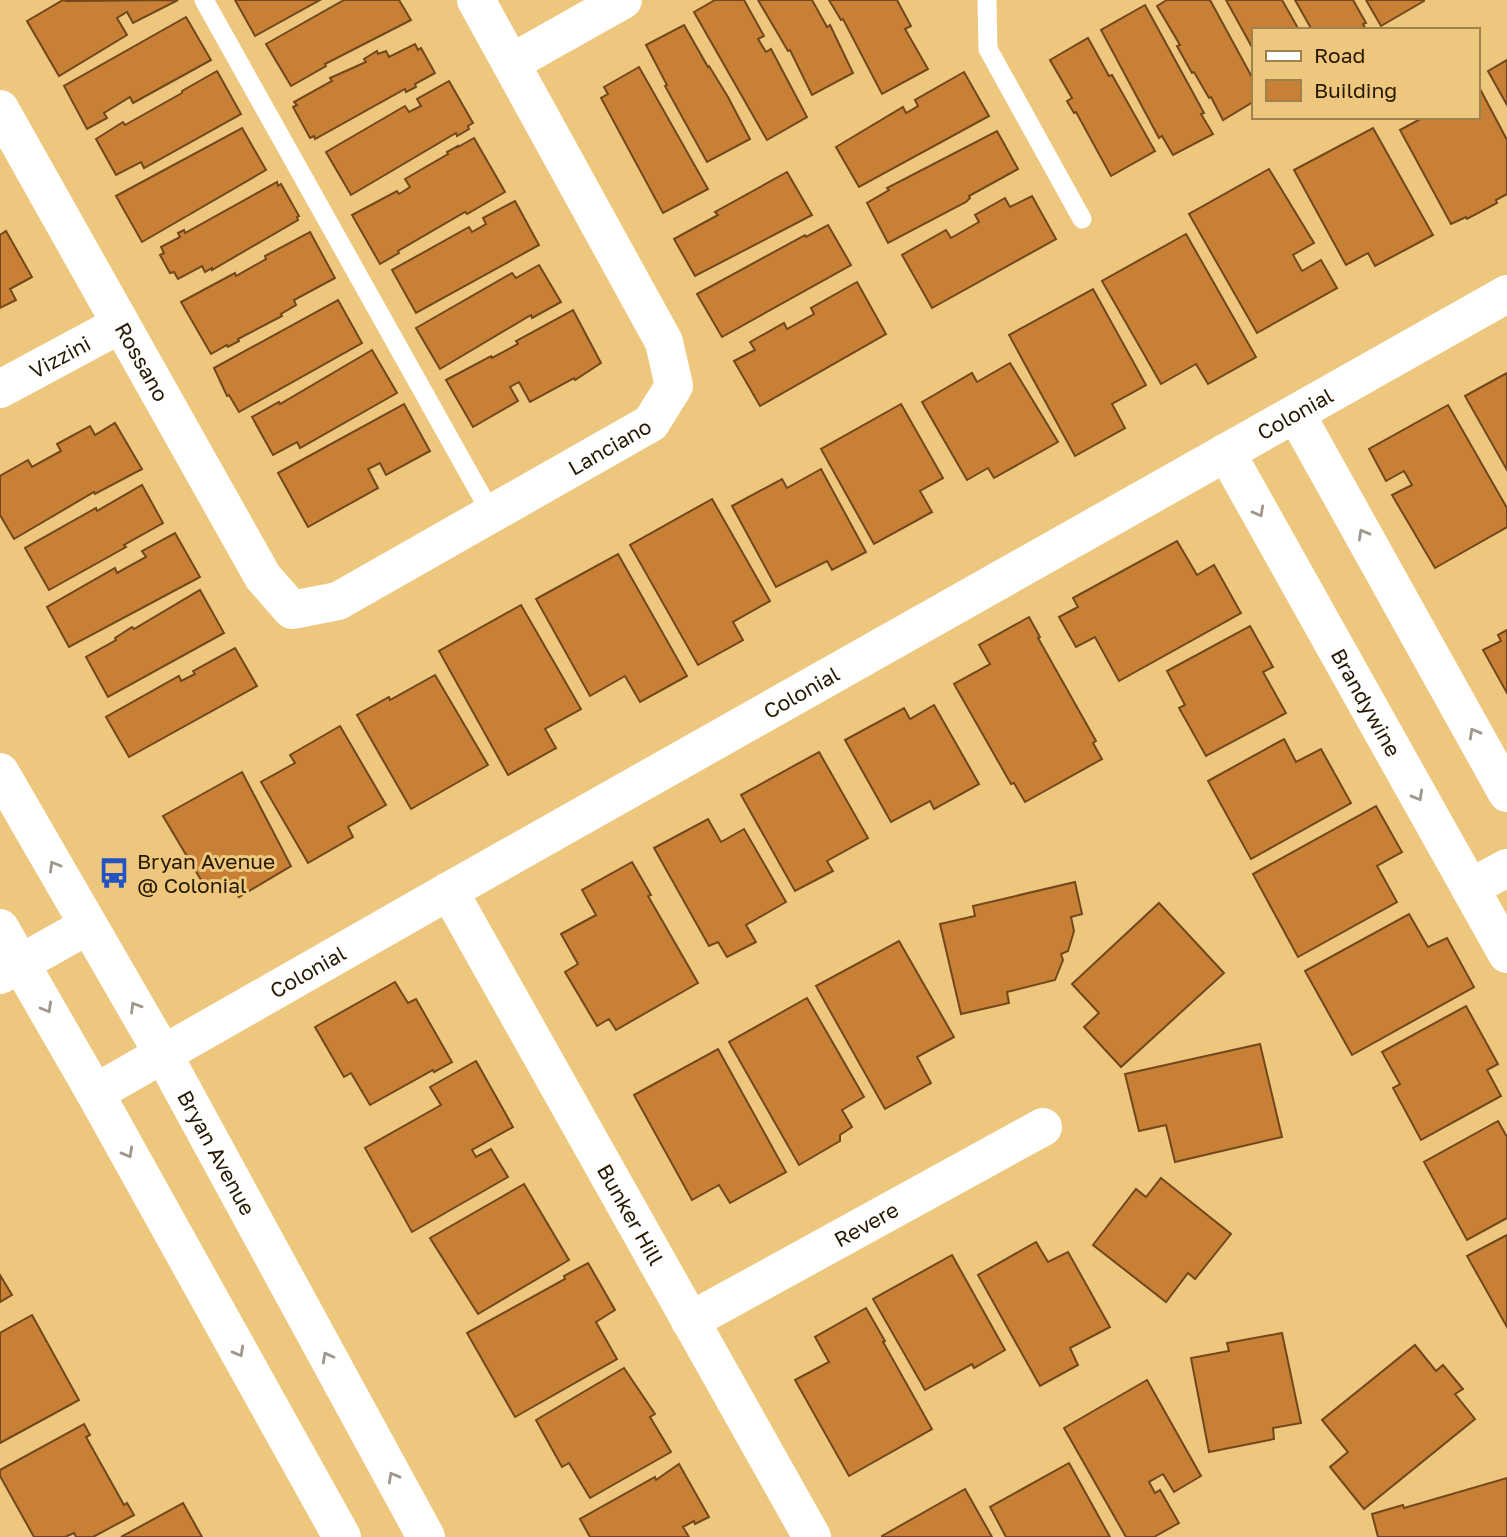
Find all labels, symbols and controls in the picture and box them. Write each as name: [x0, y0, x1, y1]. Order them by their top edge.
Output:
legend: [1252, 28, 1479, 119]
text: Road: [1314, 42, 1365, 68]
text: Building: [1314, 77, 1397, 103]
street label: Rossano: [110, 318, 175, 406]
street label: Vizzini: [25, 330, 95, 384]
street label: Colonial: [1252, 382, 1338, 445]
street label: Lanciano: [563, 413, 656, 480]
one-way arrow: [1251, 505, 1264, 517]
one-way arrow: [1358, 529, 1371, 542]
street label: Brandywine: [1326, 644, 1407, 761]
street label: Colonial: [759, 660, 844, 724]
one-way arrow: [1469, 728, 1482, 740]
one-way arrow: [1410, 788, 1423, 801]
place label: Bryan Avenue @ Colonial: [137, 848, 275, 898]
bus stop icon: Bryan Avenue @ Colonial: [97, 856, 131, 890]
one-way arrow: [49, 861, 62, 874]
street label: Colonial: [265, 940, 350, 1003]
one-way arrow: [39, 1001, 52, 1014]
one-way arrow: [130, 1001, 143, 1014]
street label: Bryan Avenue: [172, 1086, 261, 1220]
one-way arrow: [120, 1146, 133, 1158]
street label: Bunker Hill: [592, 1159, 669, 1270]
street label: Revere: [829, 1196, 903, 1252]
one-way arrow: [231, 1344, 244, 1357]
one-way arrow: [321, 1352, 335, 1364]
one-way arrow: [388, 1472, 401, 1485]

